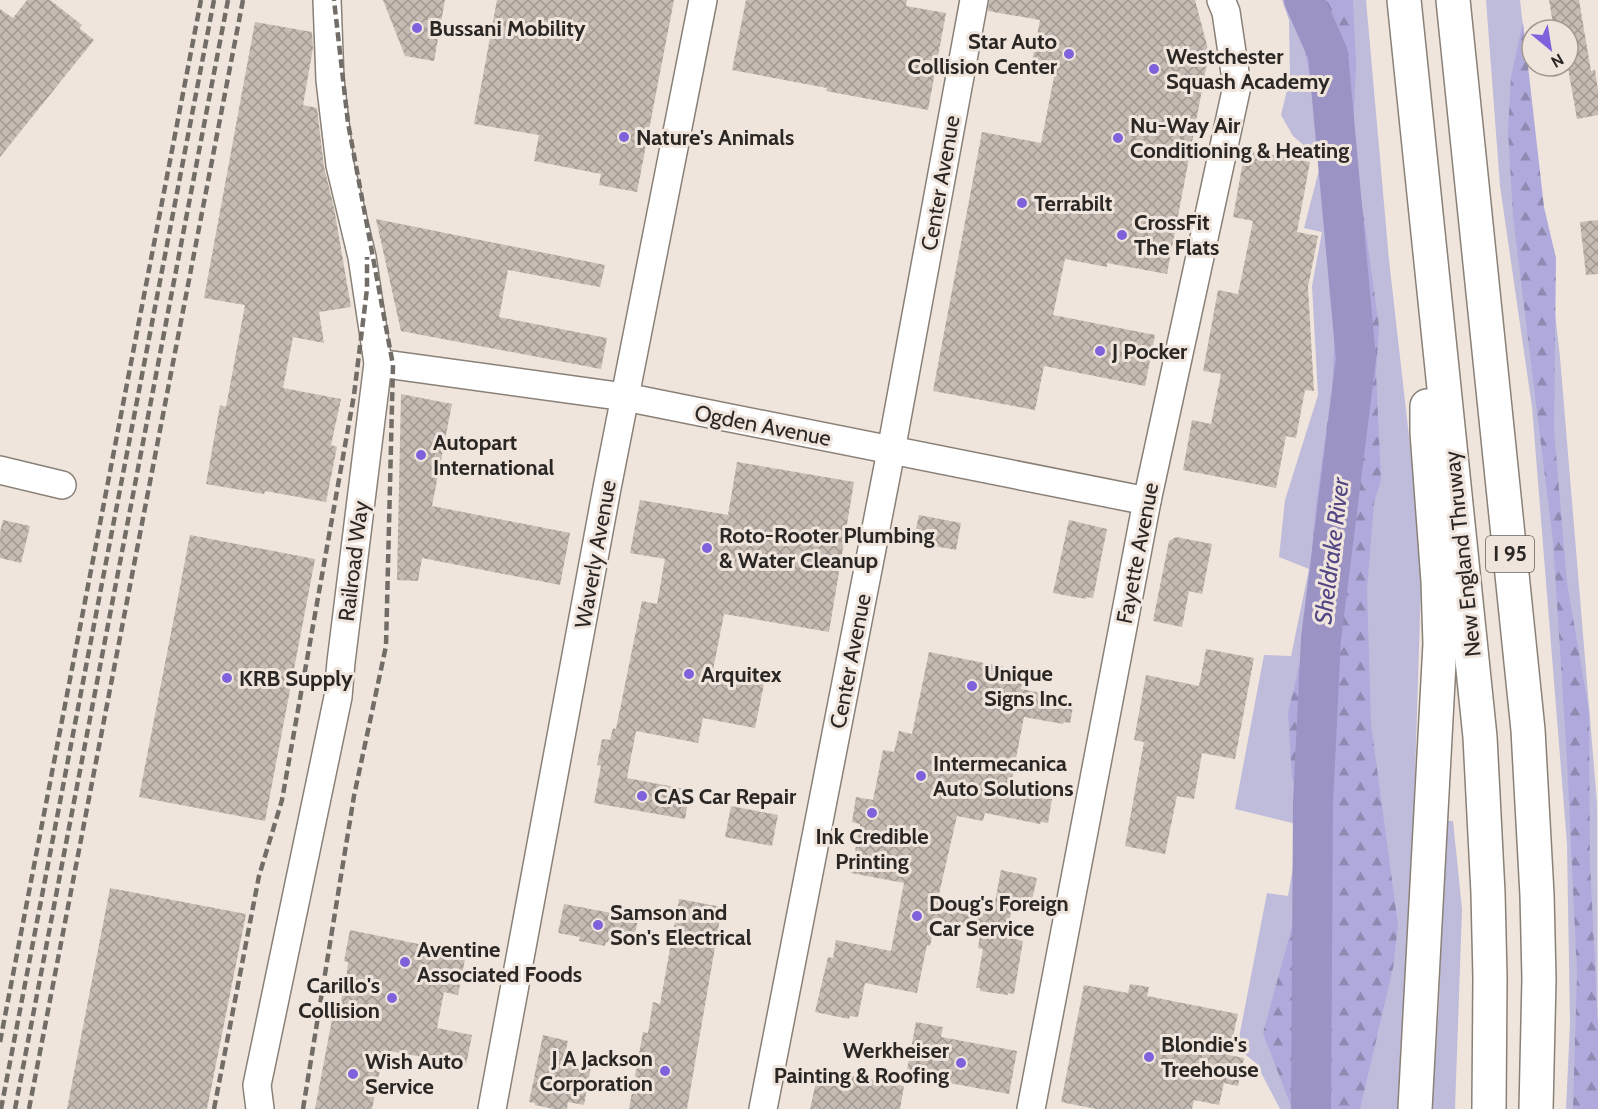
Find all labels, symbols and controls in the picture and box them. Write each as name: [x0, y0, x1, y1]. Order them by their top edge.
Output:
place label: Bussani Mobility: [429, 15, 586, 42]
north arrow: [1520, 18, 1580, 78]
marker: Bussani Mobility: [410, 21, 424, 35]
place label: Star Auto Collision Center: [908, 28, 1058, 80]
place label: Westchester Squash Academy: [1166, 43, 1330, 95]
marker: Star Auto Collision Center: [1062, 47, 1076, 61]
text: N: [1548, 50, 1567, 72]
marker: Westchester Squash Academy: [1147, 62, 1161, 76]
place label: Nu-Way Air Conditioning & Heating: [1130, 112, 1349, 164]
street label: Center Avenue: [915, 113, 966, 253]
place label: Nature's Animals: [636, 124, 794, 151]
marker: Nature's Animals: [617, 130, 631, 144]
marker: Nu-Way Air Conditioning & Heating: [1111, 131, 1125, 145]
place label: Terrabilt: [1034, 190, 1113, 217]
marker: Terrabilt: [1015, 196, 1029, 210]
place label: CrossFit The Flats: [1134, 209, 1219, 261]
marker: CrossFit The Flats: [1115, 228, 1129, 242]
place label: J Pocker: [1111, 338, 1188, 365]
marker: J Pocker: [1093, 344, 1107, 358]
street label: Ogden Avenue: [692, 399, 833, 452]
place label: Autopart International: [433, 429, 555, 481]
marker: Autopart International: [414, 448, 428, 462]
street label: New England Thruway: [1438, 450, 1487, 658]
water label: Sheldrake River: [1308, 474, 1355, 626]
street label: Waverly Avenue: [569, 478, 622, 630]
street label: Fayette Avenue: [1111, 480, 1164, 626]
street label: Railroad Way: [333, 499, 374, 623]
place label: Roto-Rooter Plumbing & Water Cleanup: [719, 522, 934, 574]
road number: I 95: [1486, 536, 1534, 572]
marker: Roto-Rooter Plumbing & Water Cleanup: [700, 541, 714, 555]
street label: Center Avenue: [824, 591, 877, 731]
place label: Unique Signs Inc.: [984, 660, 1072, 712]
place label: Arquitex: [701, 661, 782, 688]
place label: KRB Supply: [239, 665, 353, 692]
marker: Arquitex: [682, 667, 696, 681]
marker: KRB Supply: [220, 671, 234, 685]
marker: Unique Signs Inc.: [965, 679, 979, 693]
place label: Intermecanica Auto Solutions: [933, 750, 1074, 802]
marker: Intermecanica Auto Solutions: [914, 769, 928, 783]
place label: CAS Car Repair: [654, 783, 797, 810]
marker: CAS Car Repair: [635, 789, 649, 803]
marker: Ink Credible Printing: [865, 806, 879, 820]
place label: Ink Credible Printing: [816, 823, 928, 875]
place label: Doug's Foreign Car Service: [929, 890, 1069, 942]
place label: Samson and Son's Electrical: [610, 899, 752, 951]
marker: Doug's Foreign Car Service: [910, 909, 924, 923]
marker: Samson and Son's Electrical: [591, 918, 605, 932]
place label: Aventine Associated Foods: [417, 936, 582, 988]
marker: Aventine Associated Foods: [398, 955, 412, 969]
place label: Carillo's Collision: [298, 972, 380, 1024]
marker: Carillo's Collision: [385, 991, 399, 1005]
place label: Blondie's Treehouse: [1161, 1031, 1259, 1083]
place label: Werkheiser Painting & Roofing: [774, 1037, 950, 1089]
place label: J A Jackson Corporation: [539, 1045, 653, 1097]
place label: Wish Auto Service: [365, 1048, 463, 1100]
marker: Blondie's Treehouse: [1142, 1050, 1156, 1064]
marker: Werkheiser Painting & Roofing: [954, 1056, 968, 1070]
marker: J A Jackson Corporation: [658, 1064, 672, 1078]
marker: Wish Auto Service: [346, 1067, 360, 1081]

